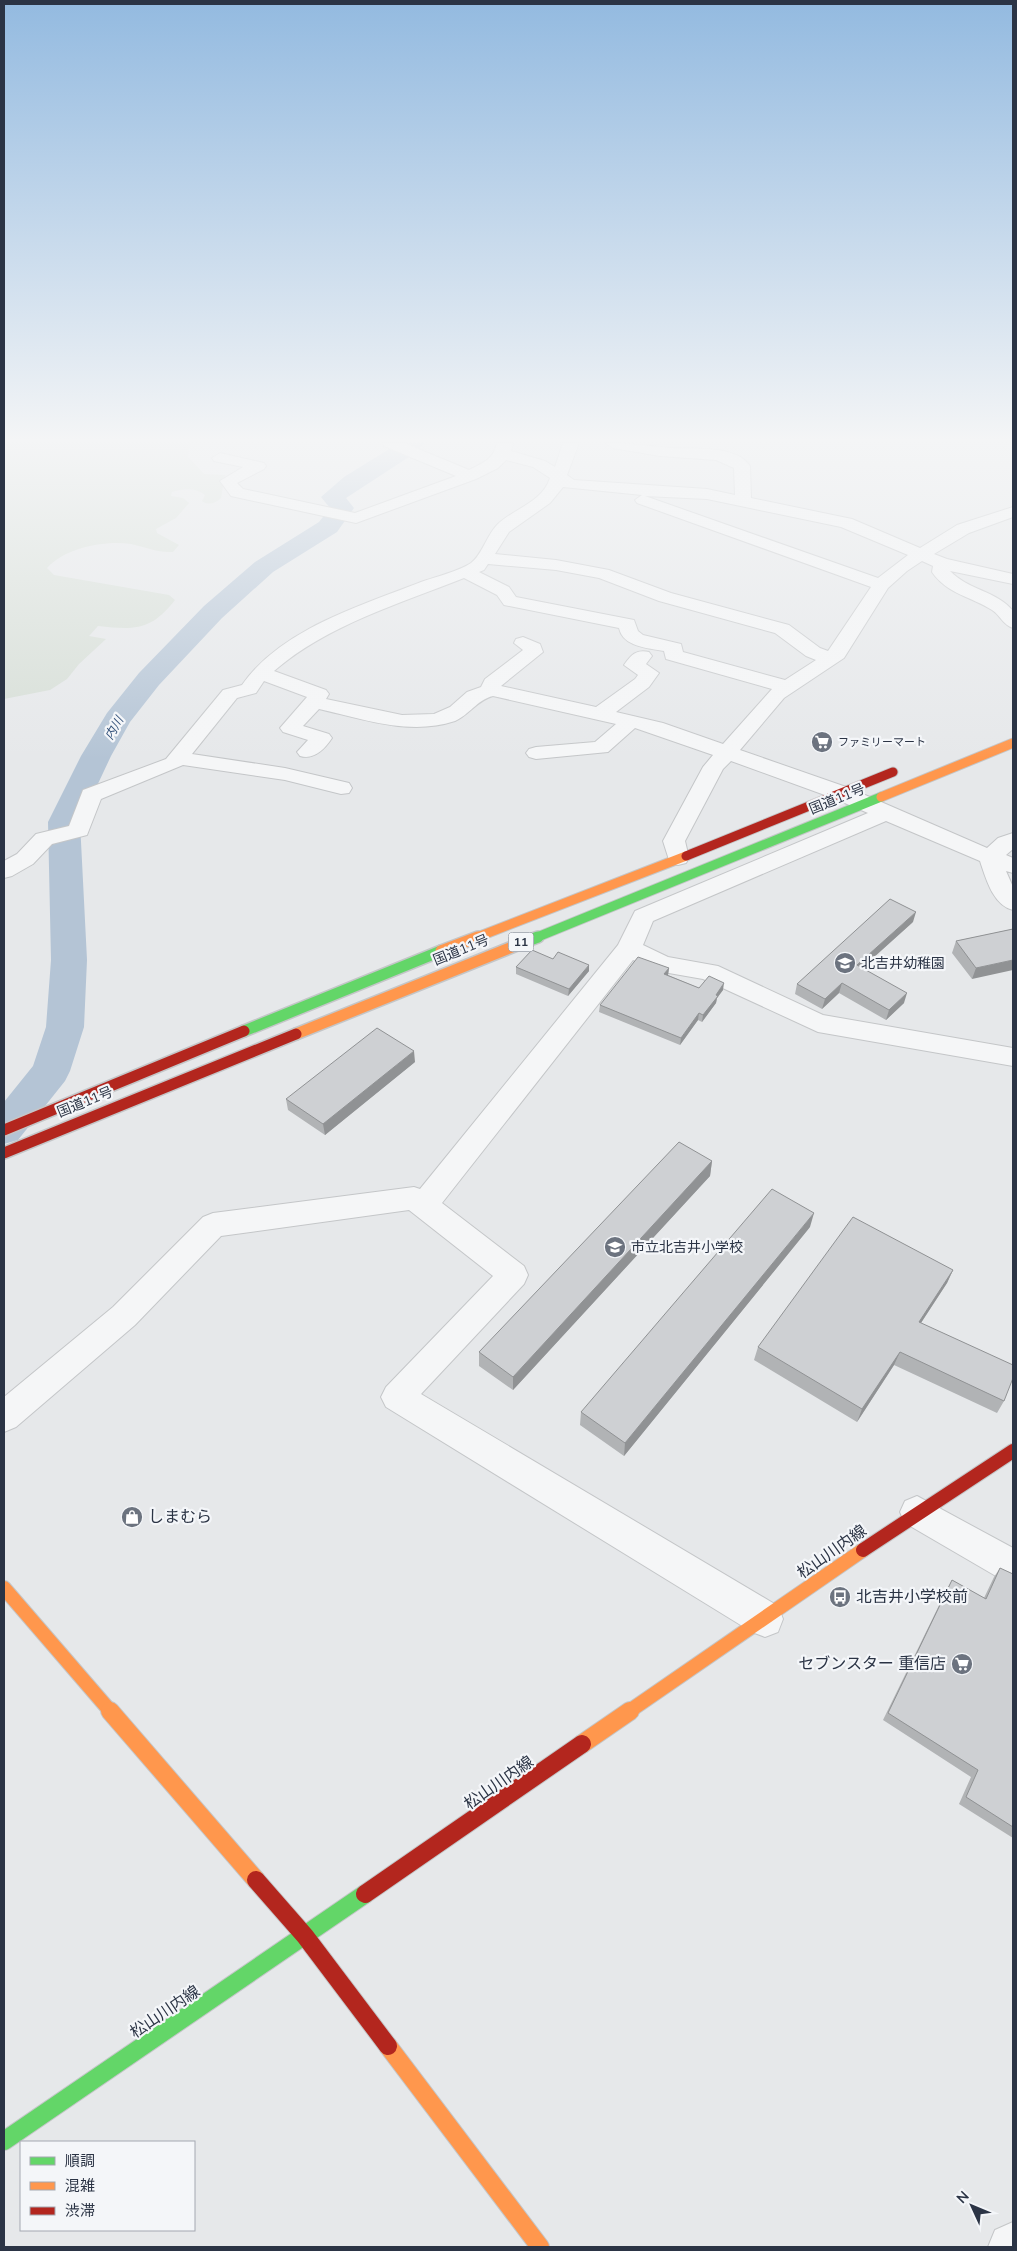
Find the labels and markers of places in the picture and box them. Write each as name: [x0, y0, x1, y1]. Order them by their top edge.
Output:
supermarket icon: ファミリーマート: [810, 730, 834, 754]
place label: ファミリーマート: [838, 735, 926, 750]
school or university icon: 北吉井幼稚園: [833, 951, 857, 975]
place label: 北吉井幼稚園: [861, 954, 945, 973]
school or university icon: 市立北吉井小学校: [603, 1235, 627, 1259]
place label: 市立北吉井小学校: [631, 1238, 743, 1257]
shop icon: しまむら: [120, 1505, 144, 1529]
place label: しまむら: [148, 1506, 212, 1528]
bus stop icon: 北吉井小学校前: [828, 1585, 852, 1609]
place label: 北吉井小学校前: [856, 1586, 968, 1608]
supermarket icon: セブンスター 重信店: [950, 1652, 974, 1676]
place label: セブンスター 重信店: [798, 1653, 946, 1675]

